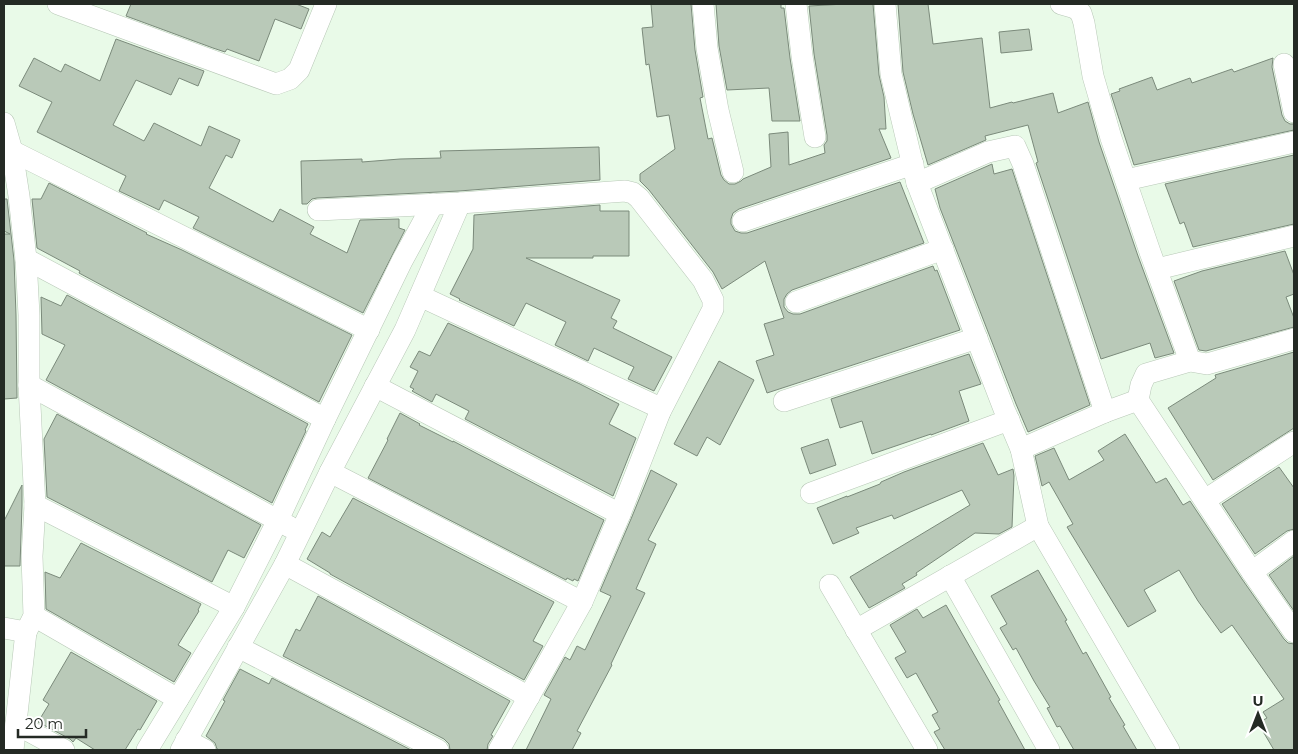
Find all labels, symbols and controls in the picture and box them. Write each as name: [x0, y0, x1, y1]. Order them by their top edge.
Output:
north arrow: [1233, 689, 1283, 739]
text: U: [1252, 692, 1264, 710]
scale bar: [18, 706, 85, 738]
text: 20 m: [25, 714, 63, 733]

